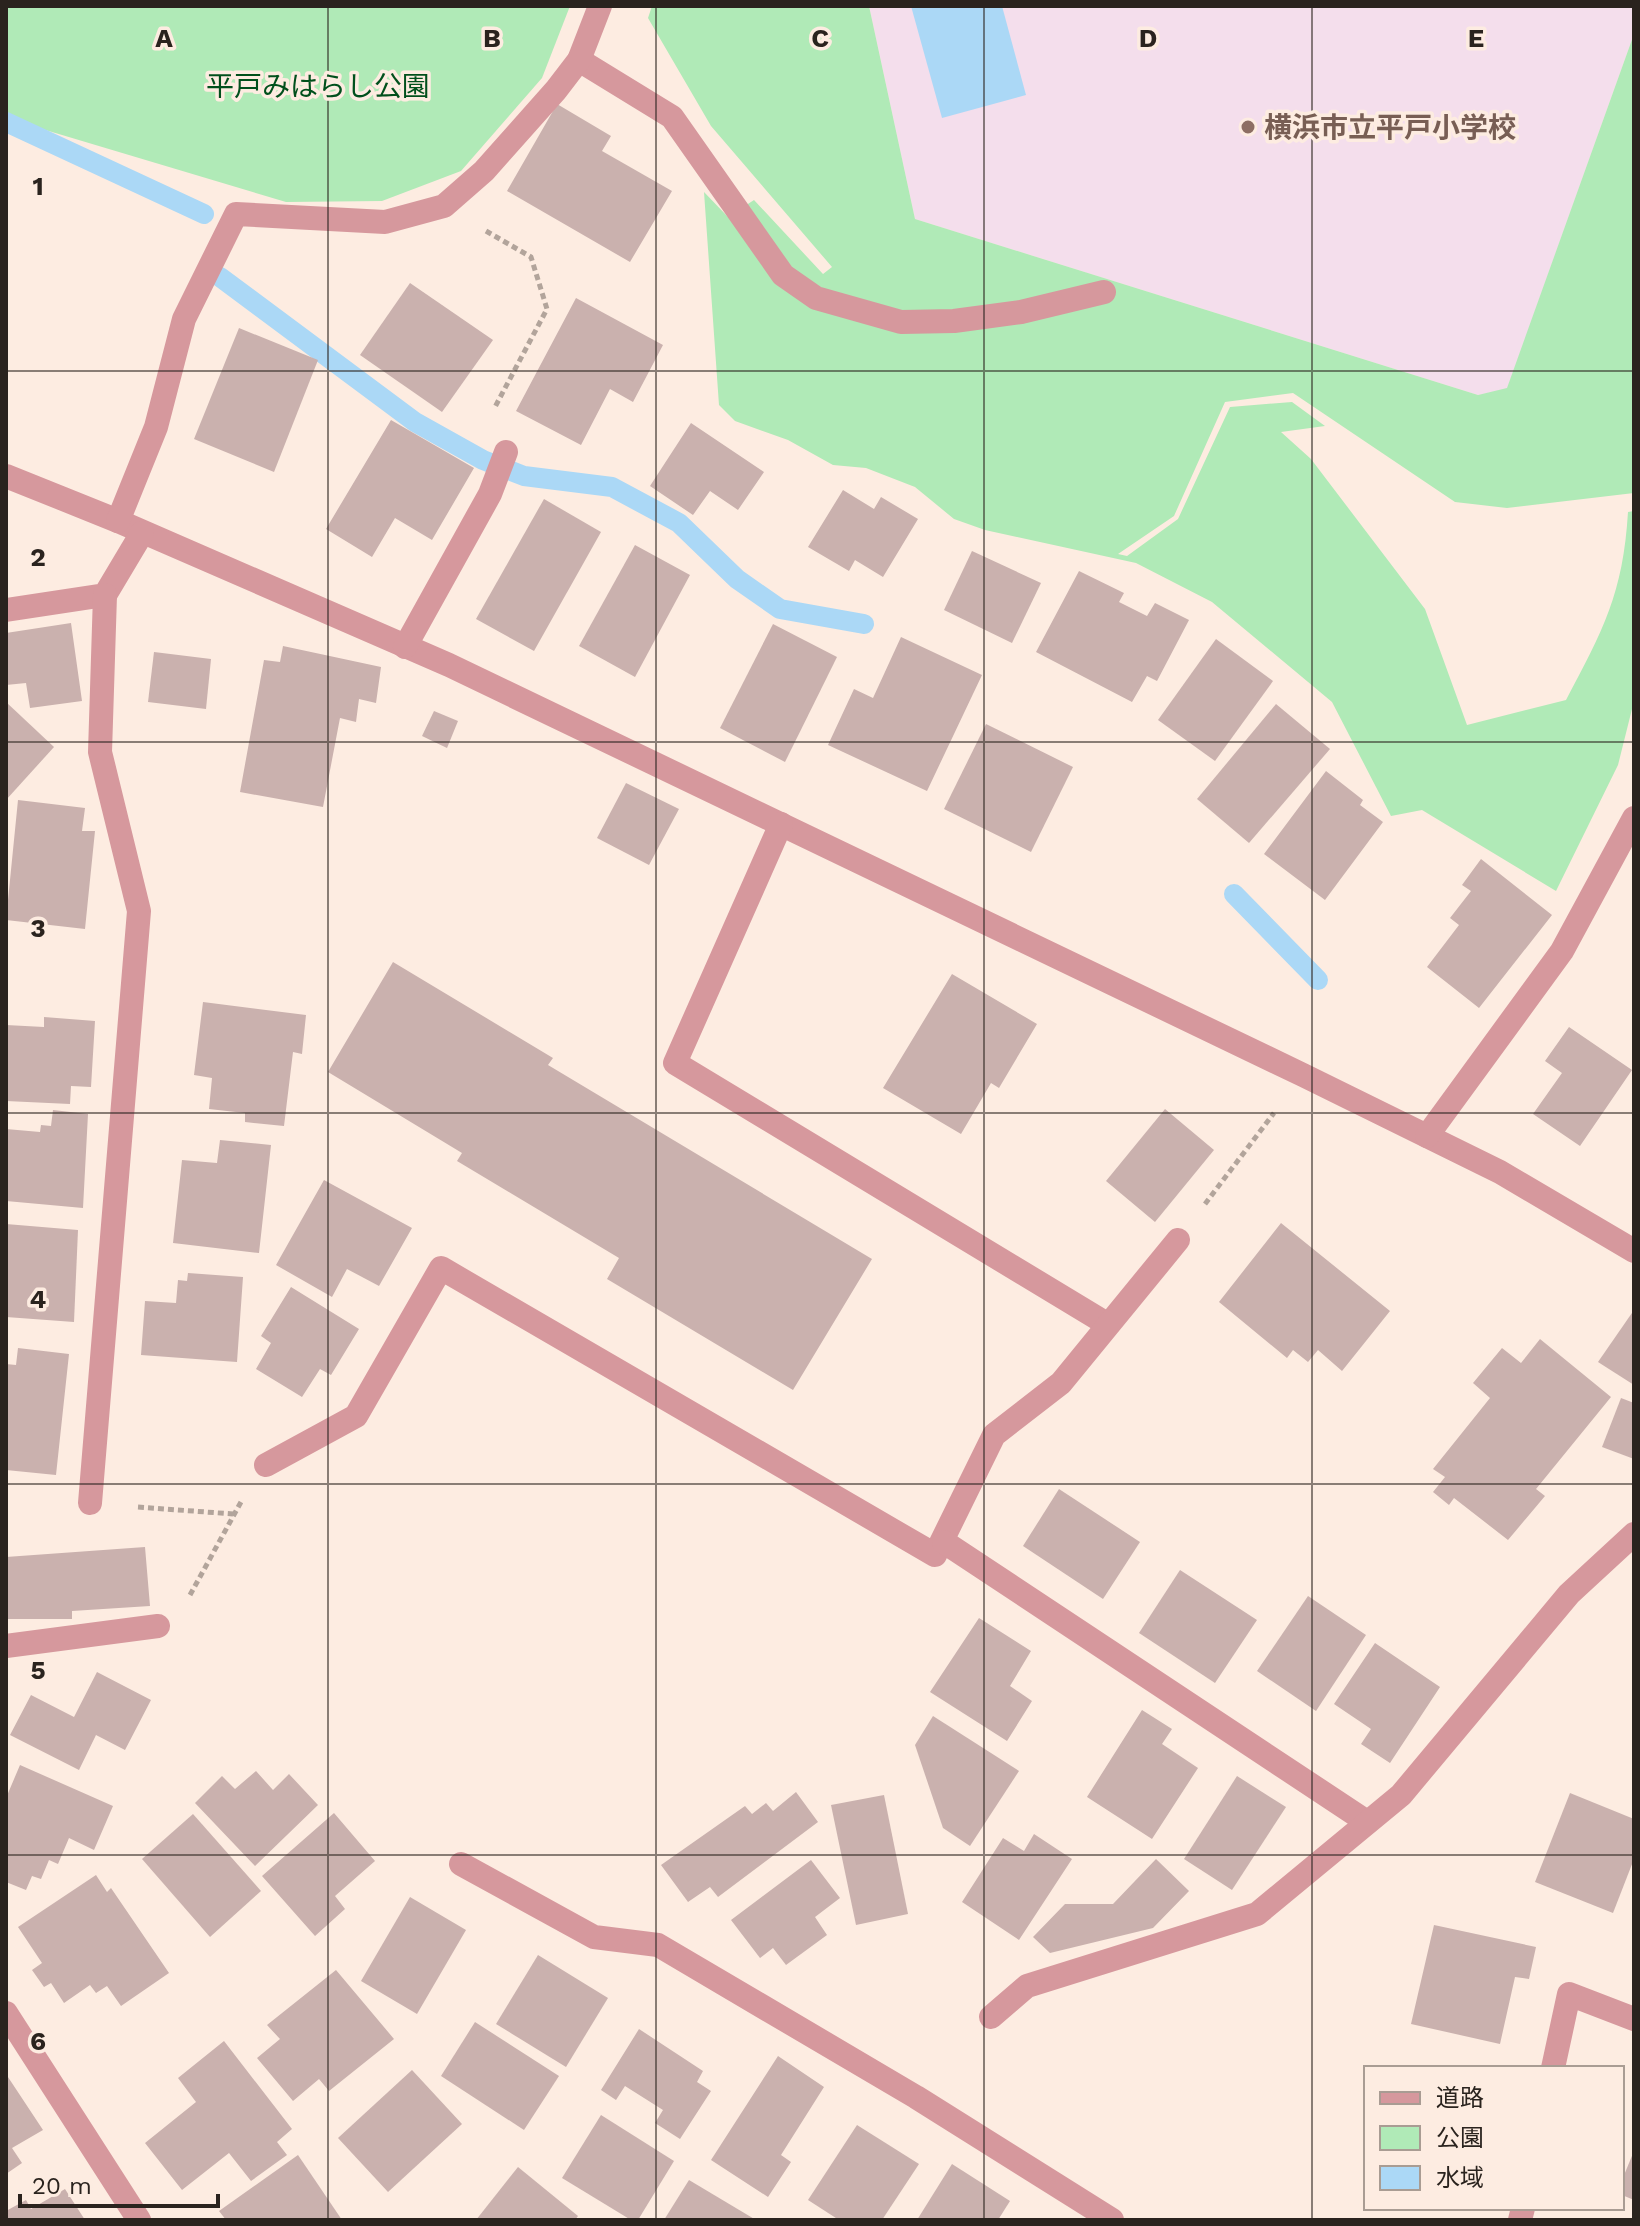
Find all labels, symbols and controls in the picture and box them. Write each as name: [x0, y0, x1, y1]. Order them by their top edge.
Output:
text: A: [155, 23, 173, 53]
text: B: [483, 23, 501, 53]
text: C: [811, 23, 829, 53]
text: D: [1139, 23, 1157, 53]
text: E: [1468, 23, 1484, 53]
park label: 平戸みはらし公園: [206, 70, 430, 103]
place label: 横浜市立平戸小学校: [1264, 111, 1516, 144]
marker: 横浜市立平戸小学校: [1239, 118, 1257, 136]
text: 1: [32, 171, 44, 201]
text: 2: [30, 542, 46, 572]
text: 3: [30, 913, 46, 943]
text: 4: [30, 1284, 47, 1314]
text: 5: [30, 1655, 46, 1685]
text: 6: [30, 2026, 46, 2056]
legend: [1364, 2066, 1624, 2210]
text: 道路: [1436, 2084, 1484, 2112]
text: 公園: [1436, 2124, 1484, 2152]
scale bar: [20, 2158, 218, 2208]
text: 水域: [1436, 2164, 1484, 2192]
text: 20 m: [32, 2172, 92, 2200]

